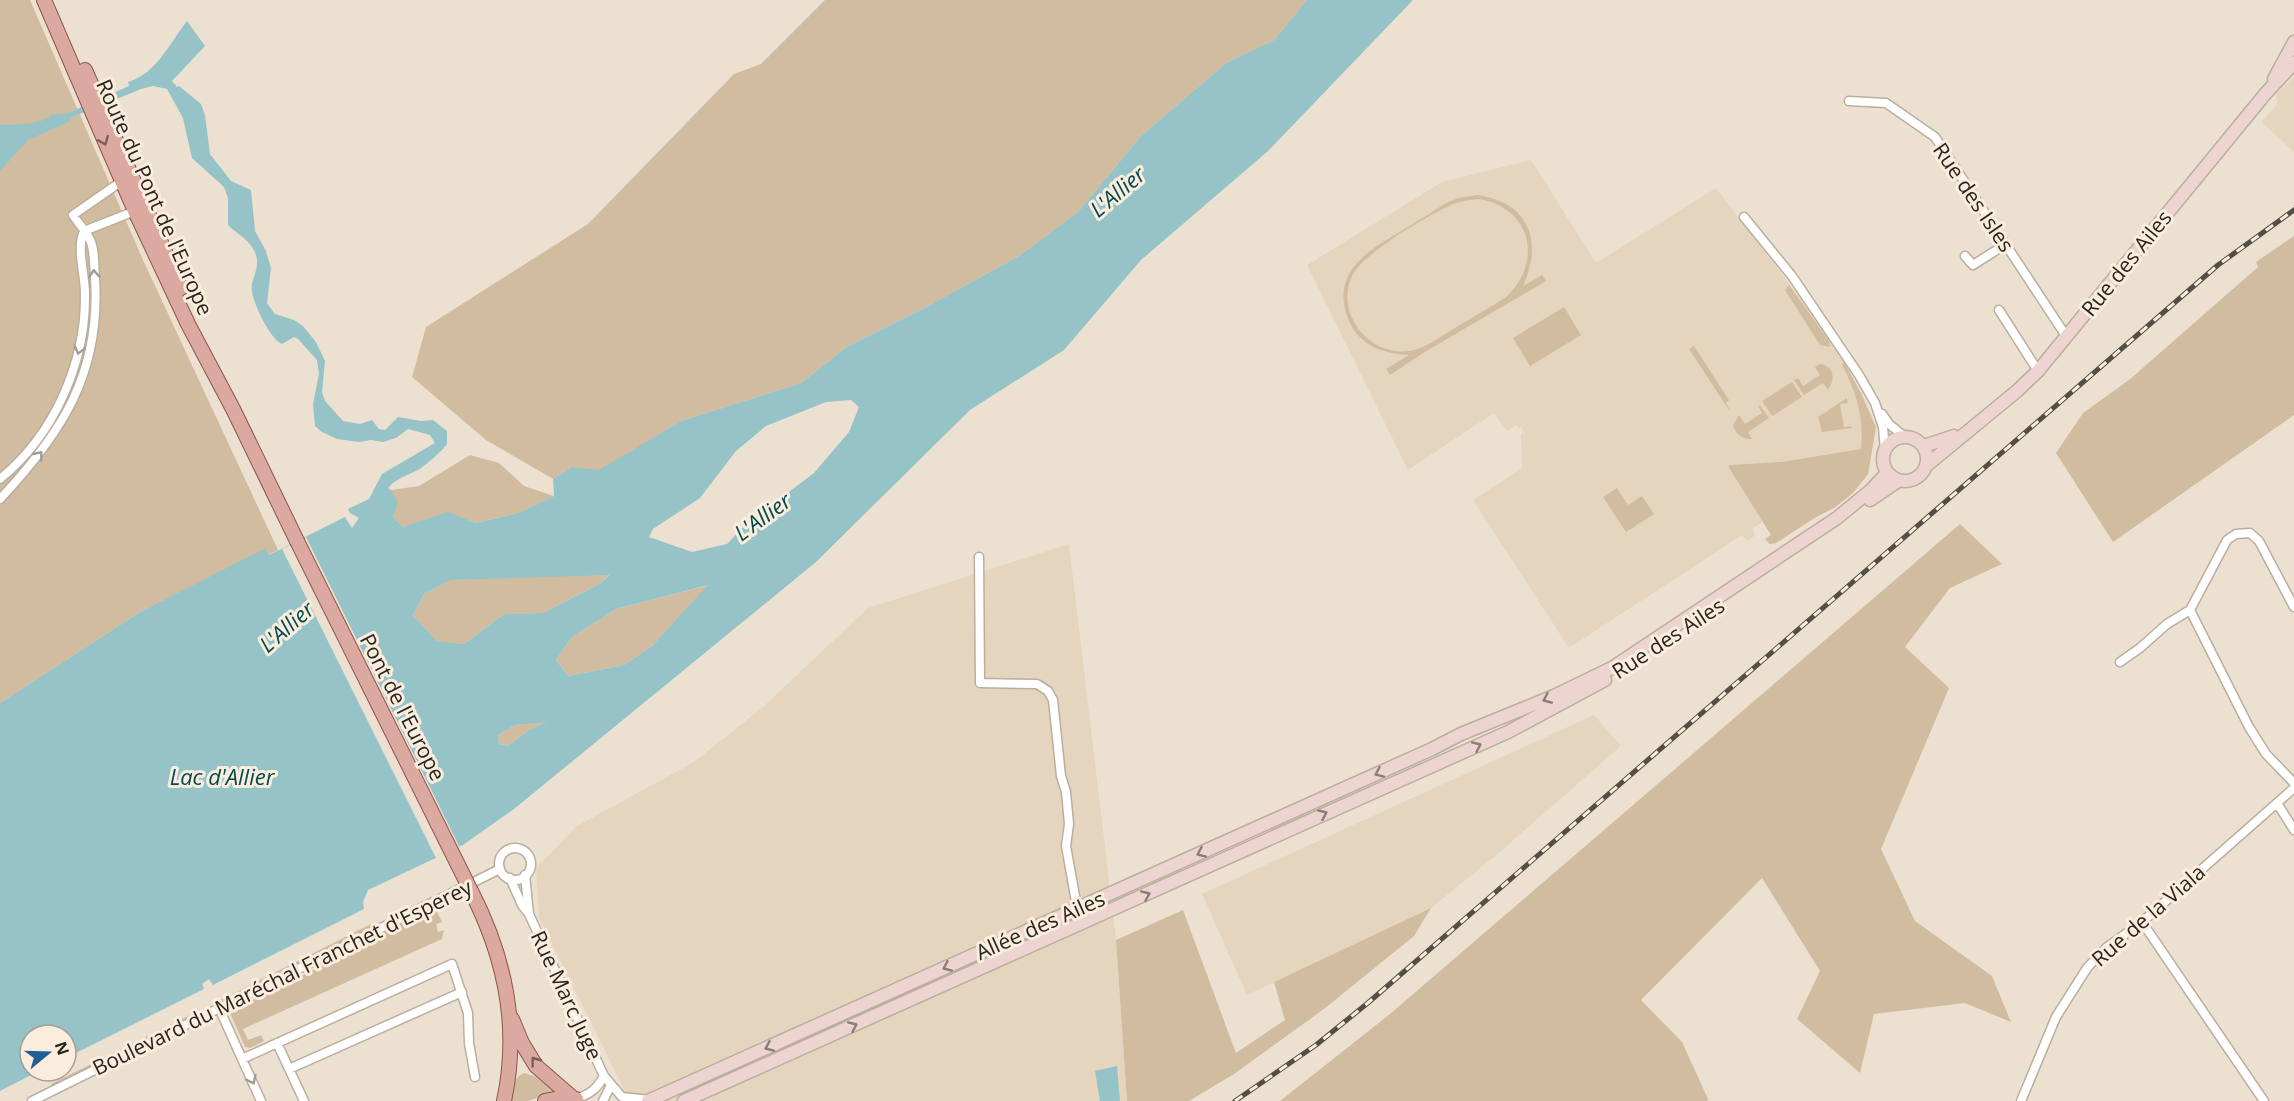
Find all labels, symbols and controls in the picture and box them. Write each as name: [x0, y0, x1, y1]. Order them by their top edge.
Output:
street label: Route du Pont de l'Europe: [90, 74, 220, 320]
one-way arrow: [97, 135, 109, 146]
street label: Rue des Isles: [1927, 137, 2021, 257]
water label: L'Allier: [1083, 158, 1152, 223]
street label: Rue des Ailes: [2075, 204, 2177, 322]
one-way arrow: [88, 269, 101, 278]
one-way arrow: [73, 345, 86, 355]
one-way arrow: [31, 451, 42, 462]
water label: L'Allier: [727, 484, 798, 547]
street label: Rue des Ailes: [1606, 591, 1730, 685]
water label: L'Allier: [252, 593, 321, 658]
street label: Pont de l'Europe: [354, 629, 452, 785]
one-way arrow: [1542, 692, 1553, 704]
one-way arrow: [1471, 741, 1482, 753]
water label: Lac d'Allier: [170, 761, 276, 791]
one-way arrow: [1374, 765, 1385, 777]
one-way arrow: [1317, 810, 1328, 822]
one-way arrow: [1196, 845, 1207, 857]
street label: Rue de la Viala: [2085, 858, 2211, 972]
street label: Boulevard du Maréchal Franchet d'Esperey: [88, 872, 477, 1081]
street label: Allée des Ailes: [971, 884, 1109, 966]
one-way arrow: [1139, 890, 1150, 902]
street label: Rue Marc Juge: [525, 926, 609, 1064]
one-way arrow: [942, 960, 953, 972]
one-way arrow: [846, 1021, 857, 1033]
north arrow: [18, 1023, 78, 1083]
text: N: [50, 1038, 75, 1058]
one-way arrow: [764, 1040, 775, 1052]
one-way arrow: [531, 1057, 542, 1068]
one-way arrow: [244, 1073, 256, 1084]

